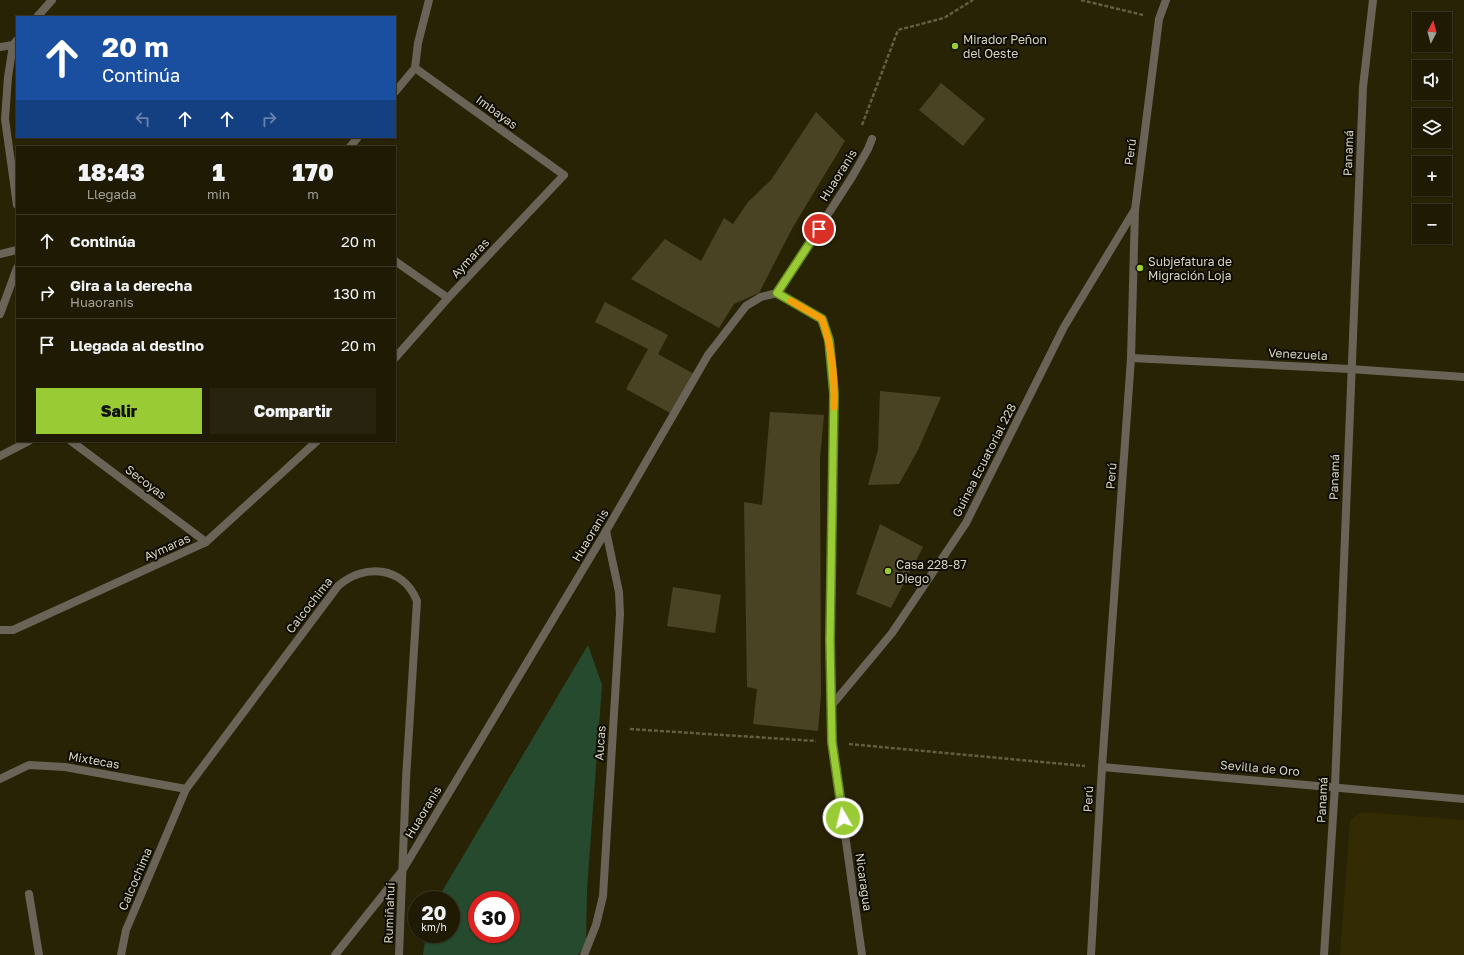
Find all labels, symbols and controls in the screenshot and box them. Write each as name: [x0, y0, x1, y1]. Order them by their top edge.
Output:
north arrow: [1412, 12, 1452, 52]
map controls: [1412, 12, 1452, 244]
text: 20 m: [102, 30, 169, 63]
icon: ahead: [36, 32, 88, 84]
place label: Mirador Peñon del Oeste: [963, 32, 1047, 61]
marker: Mirador Peñon del Oeste: [950, 41, 960, 51]
button: sound: [1412, 60, 1452, 100]
text: Continúa: [102, 64, 180, 86]
street label: Imbayas: [473, 92, 521, 132]
icon: left: [132, 108, 154, 130]
icon: ahead: [174, 108, 196, 130]
icon: ahead: [216, 108, 238, 130]
icon: right: [258, 108, 280, 130]
button: layers: [1412, 108, 1452, 148]
street label: Panamá: [1340, 130, 1356, 176]
street label: Perú: [1121, 138, 1139, 166]
street label: Huaoranis: [816, 146, 860, 204]
button: +: [1412, 156, 1452, 196]
text: 18:43: [78, 157, 145, 186]
text: 1: [212, 157, 225, 186]
text: 170: [292, 157, 334, 186]
text: Llegada: [87, 186, 136, 202]
text: min: [207, 186, 230, 202]
text: m: [307, 186, 319, 202]
button: −: [1412, 204, 1452, 244]
pin: [802, 212, 836, 246]
icon: arrive: [808, 218, 830, 240]
icon: ahead: [36, 230, 58, 252]
text: Continúa: [70, 232, 136, 250]
text: 20 m: [341, 232, 376, 250]
street label: Aymaras: [448, 235, 492, 281]
place label: Subjefatura de Migración Loja: [1148, 254, 1232, 283]
marker: Subjefatura de Migración Loja: [1135, 263, 1145, 273]
text: Gira a la derecha: [70, 276, 192, 294]
icon: right: [36, 282, 58, 304]
text: 130 m: [334, 284, 376, 302]
text: Huaoranis: [70, 294, 134, 310]
icon: arrive: [36, 334, 58, 356]
text: Llegada al destino: [70, 336, 204, 354]
text: 20 m: [341, 336, 376, 354]
street label: Venezuela: [1268, 345, 1328, 363]
button: Salir: [36, 388, 202, 434]
button: Compartir: [210, 388, 376, 434]
street label: Guinea Ecuatorial 228: [949, 401, 1019, 519]
street label: Panamá: [1326, 454, 1342, 500]
street label: Secoyas: [122, 462, 170, 502]
street label: Perú: [1103, 462, 1119, 490]
street label: Huaoranis: [568, 506, 612, 564]
street label: Aymaras: [142, 530, 192, 564]
place label: Casa 228-87 Diego: [896, 557, 967, 586]
marker: Casa 228-87 Diego: [883, 566, 893, 576]
street label: Calcochima: [282, 574, 336, 636]
street label: Aucas: [591, 725, 609, 761]
street label: Mixtecas: [67, 748, 121, 772]
street label: Sevilla de Oro: [1220, 757, 1300, 779]
street label: Panamá: [1313, 777, 1331, 823]
street label: Huaoranis: [401, 783, 445, 841]
street label: Perú: [1080, 785, 1096, 813]
position arrow: [822, 797, 864, 839]
street label: Calcochima: [115, 845, 155, 913]
street label: Nicaragua: [853, 852, 875, 912]
street label: Rumiñahui: [380, 882, 398, 944]
speed limit sign: 30: [468, 891, 520, 943]
text: 20: [421, 900, 447, 924]
text: km/h: [421, 921, 447, 933]

